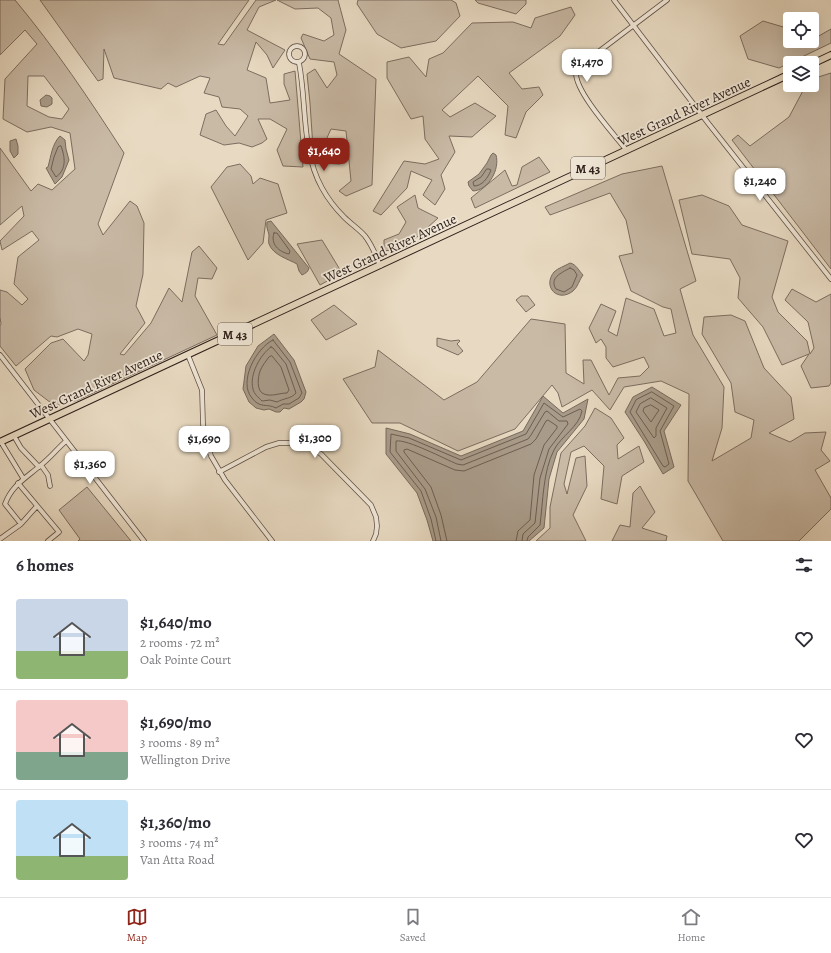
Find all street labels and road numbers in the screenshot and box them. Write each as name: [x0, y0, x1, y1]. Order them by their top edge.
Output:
street label: West Grand River Avenue: [614, 72, 754, 151]
road number: M 43: [571, 157, 605, 179]
street label: West Grand River Avenue: [320, 209, 460, 288]
road number: M 43: [218, 323, 252, 345]
street label: West Grand River Avenue: [26, 345, 166, 424]

